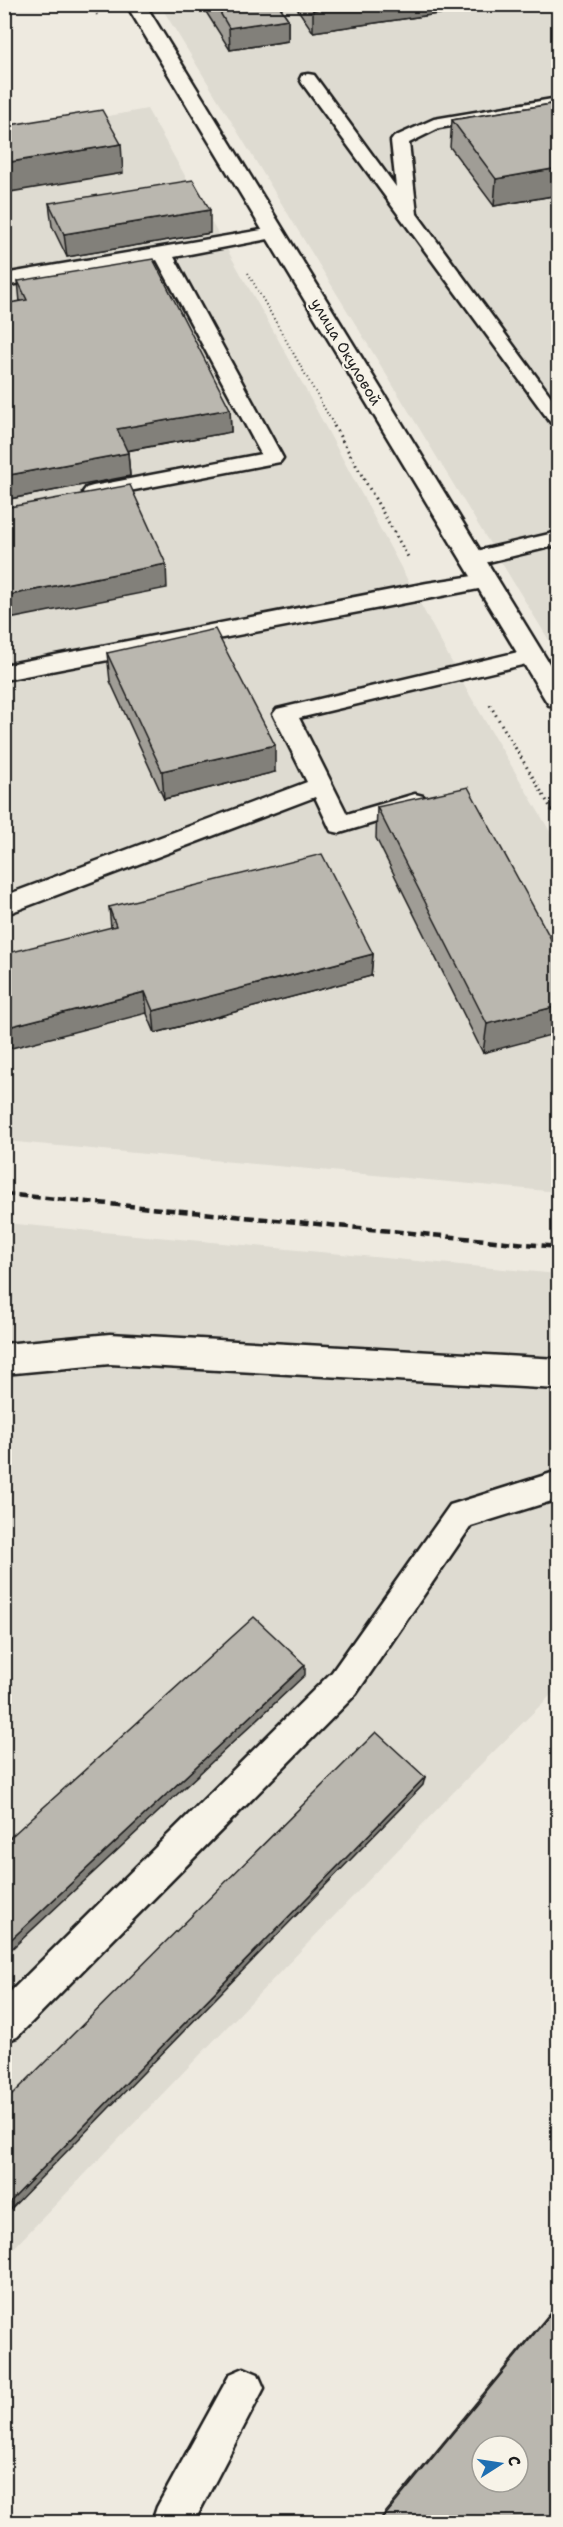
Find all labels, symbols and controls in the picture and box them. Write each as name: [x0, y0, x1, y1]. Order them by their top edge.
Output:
street label: улица Окуловой: [306, 295, 386, 410]
north arrow: [470, 2434, 530, 2494]
text: С: [503, 2454, 526, 2468]

